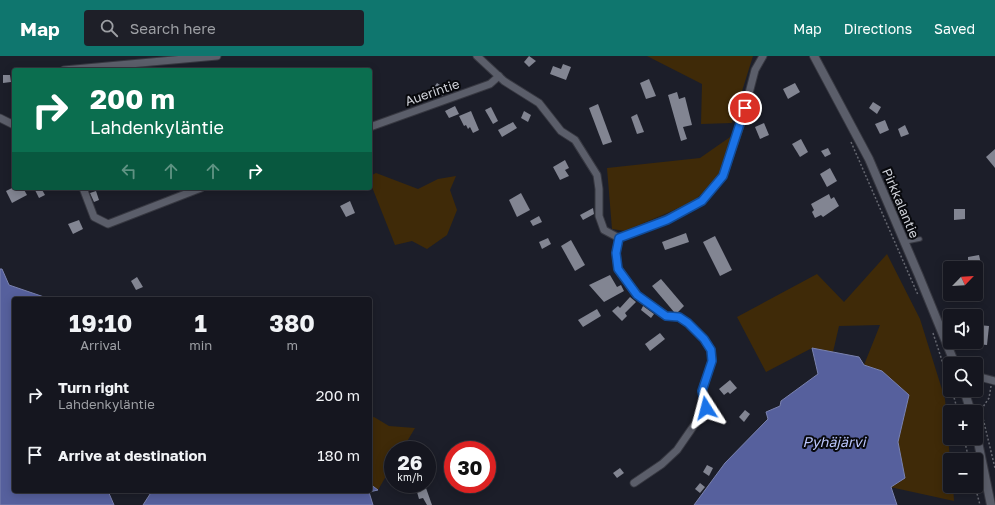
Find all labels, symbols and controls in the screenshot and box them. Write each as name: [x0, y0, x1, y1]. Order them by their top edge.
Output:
search box: [84, 10, 364, 46]
text: Map: [20, 17, 60, 40]
icon: search: [98, 17, 120, 39]
text: Search here: [130, 19, 216, 37]
text: Map: [793, 20, 822, 37]
text: Directions: [844, 20, 912, 37]
text: Saved: [934, 20, 975, 37]
street label: Auerintie: [403, 75, 461, 109]
text: 200 m: [90, 82, 175, 115]
icon: right: [24, 84, 76, 136]
pin: [728, 91, 762, 125]
icon: arrive: [734, 97, 756, 119]
text: Lahdenkyläntie: [90, 116, 224, 138]
icon: left: [118, 160, 140, 182]
icon: ahead: [160, 160, 182, 182]
icon: ahead: [202, 160, 224, 182]
icon: right: [244, 160, 266, 182]
street label: Pirkkalantie: [879, 166, 923, 240]
north arrow: [943, 261, 983, 301]
map controls: [943, 261, 983, 493]
text: 19:10: [69, 308, 132, 337]
text: 1: [195, 308, 207, 337]
text: 380: [269, 308, 315, 337]
button: sound: [943, 309, 983, 349]
text: Arrival: [80, 337, 121, 353]
text: min: [189, 337, 212, 353]
text: m: [286, 337, 298, 353]
button: search: [943, 357, 983, 397]
text: Turn right: [58, 378, 129, 396]
icon: right: [24, 384, 46, 406]
text: 200 m: [316, 386, 360, 404]
position arrow: [685, 387, 727, 429]
text: Lahdenkyläntie: [58, 396, 155, 412]
button: +: [943, 405, 983, 445]
water label: Pyhäjärvi: [803, 433, 868, 450]
speed limit sign: 30: [444, 441, 496, 493]
icon: arrive: [24, 444, 46, 466]
text: Arrive at destination: [58, 446, 207, 464]
text: 180 m: [317, 446, 360, 464]
text: 26: [398, 450, 422, 474]
button: −: [943, 453, 983, 493]
text: km/h: [397, 471, 423, 483]

